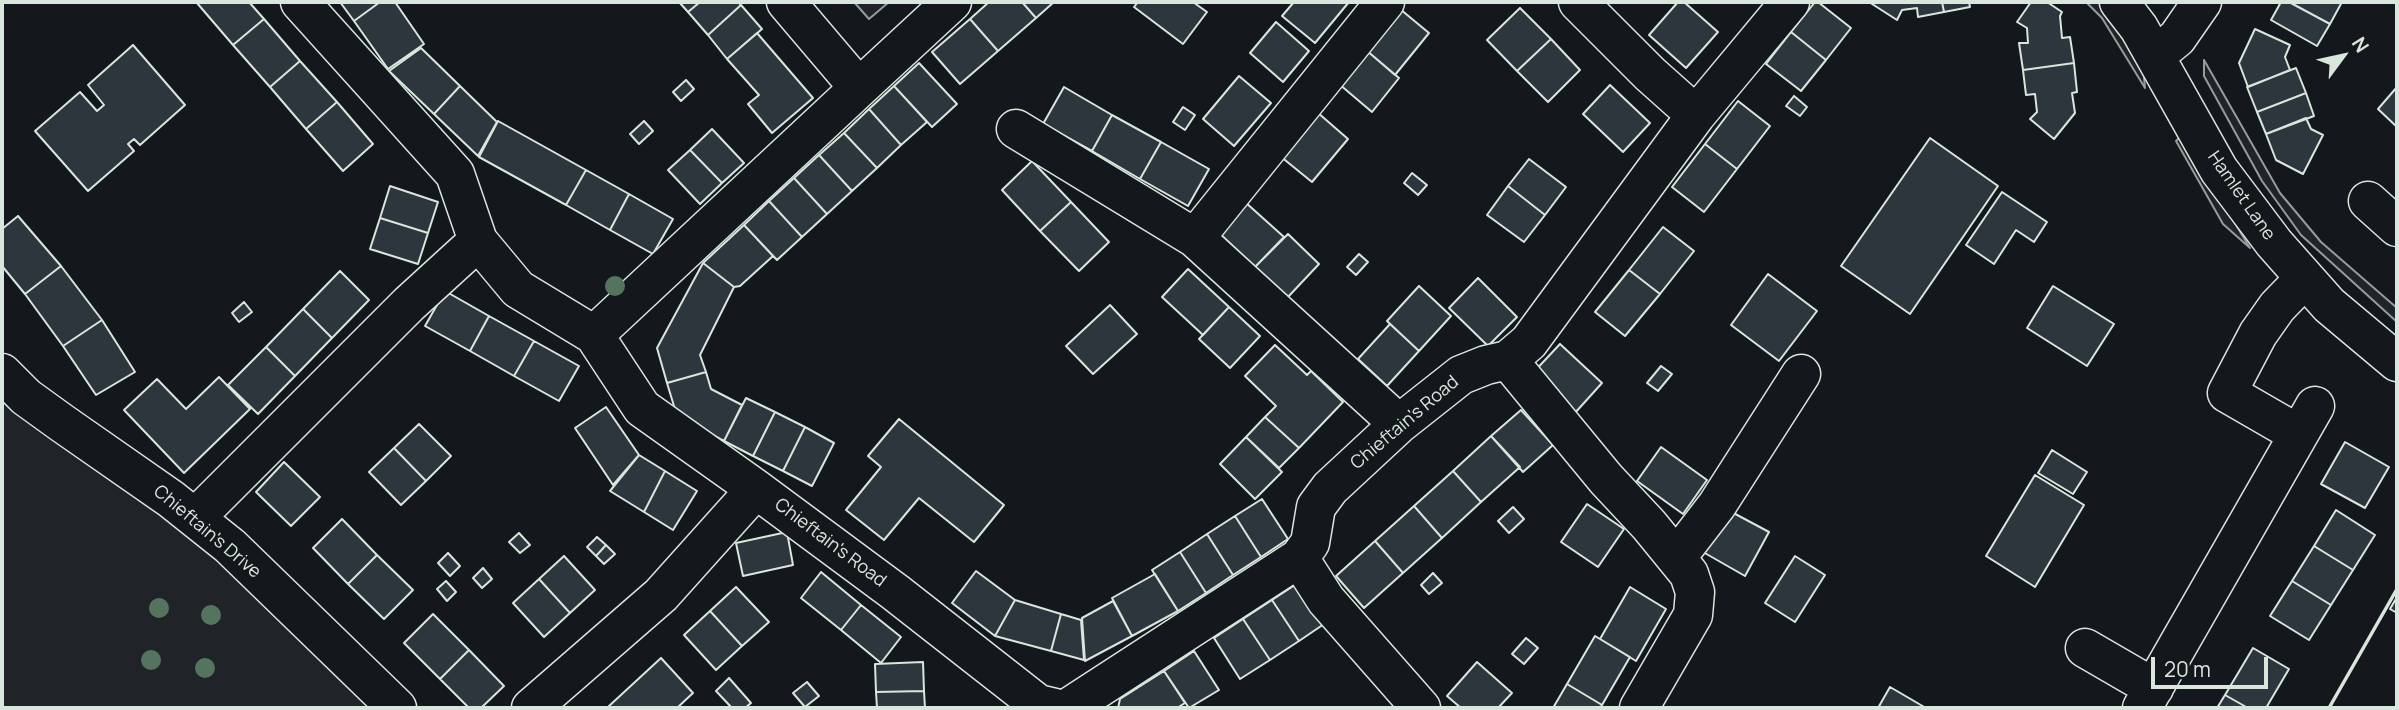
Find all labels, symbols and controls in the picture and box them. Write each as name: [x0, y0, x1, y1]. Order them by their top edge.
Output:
north arrow: [2308, 21, 2378, 91]
text: N: [2346, 32, 2375, 57]
street label: Hamlet Lane: [2202, 147, 2280, 245]
street label: Chieftain's Road: [1347, 372, 1463, 474]
street label: Chieftain's Drive: [149, 481, 265, 583]
street label: Chieftain's Road: [770, 494, 890, 592]
scale bar: [2154, 644, 2271, 688]
text: 20 m: [2164, 655, 2211, 683]

